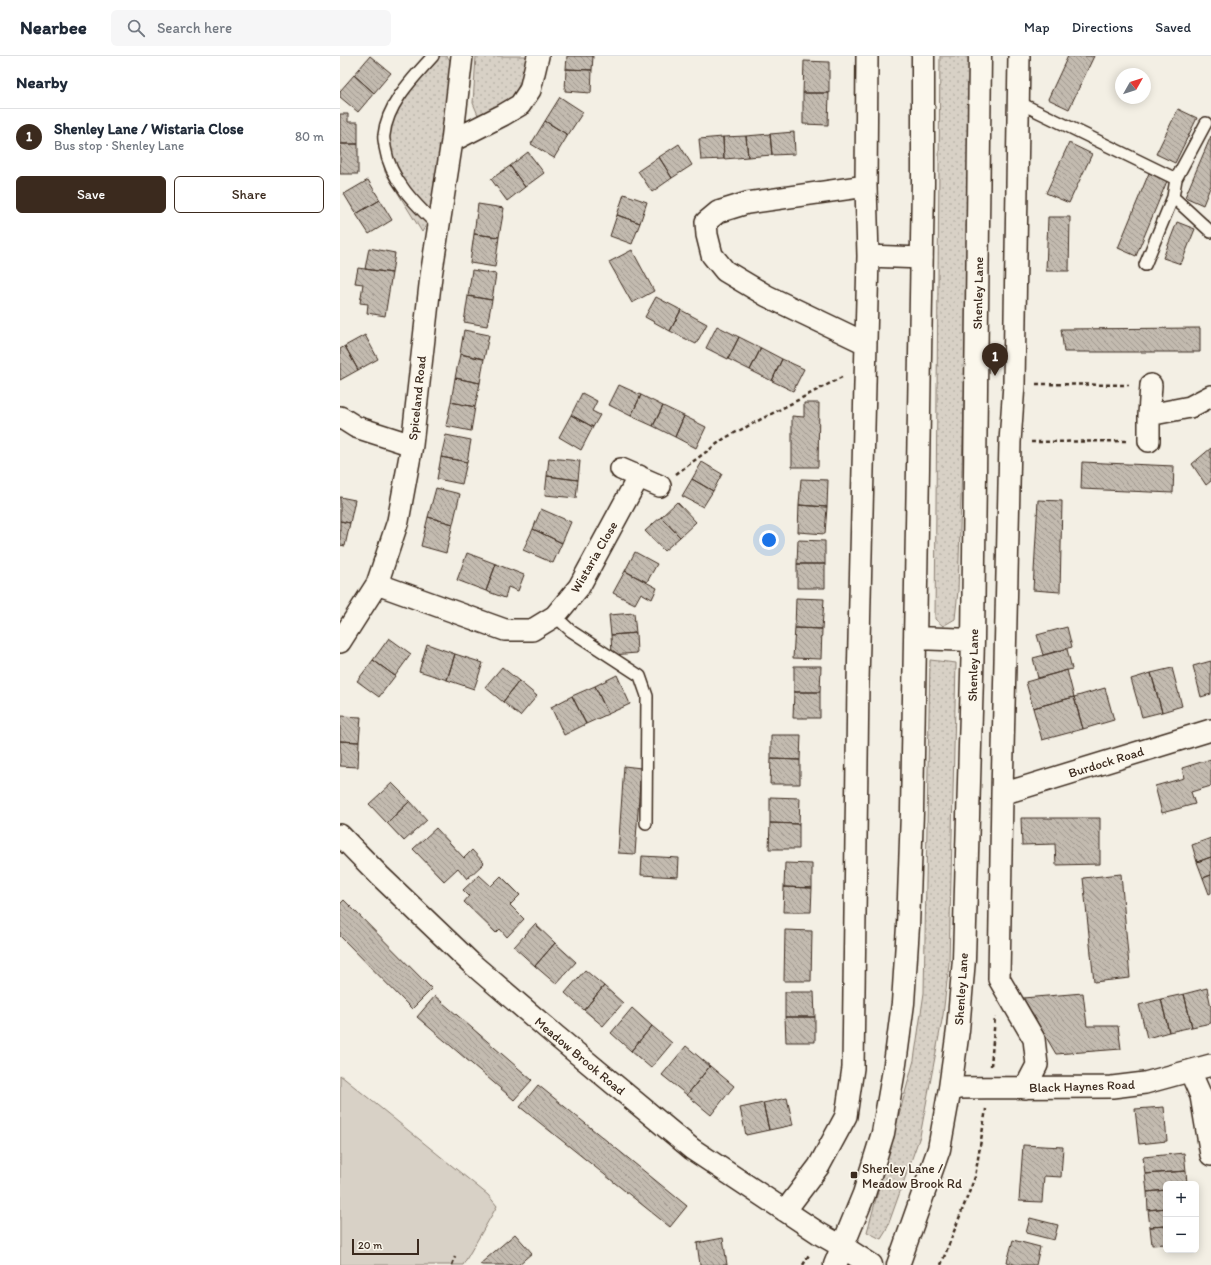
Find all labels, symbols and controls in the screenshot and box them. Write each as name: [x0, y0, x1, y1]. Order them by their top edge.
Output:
search box: [111, 10, 391, 46]
text: Nearbee: [20, 16, 87, 39]
icon: search: [125, 17, 147, 39]
text: Search here: [157, 19, 232, 37]
text: Map: [1024, 19, 1050, 36]
text: Directions: [1072, 19, 1133, 36]
text: Saved: [1155, 19, 1191, 36]
north arrow: [1115, 68, 1151, 104]
text: Nearby: [16, 72, 68, 92]
text: Shenley Lane / Wistaria Close: [54, 120, 244, 138]
text: 1: [26, 129, 32, 144]
text: 80 m: [295, 129, 324, 144]
text: Bus stop · Shenley Lane: [54, 138, 184, 153]
button: Save: [16, 176, 166, 213]
button: Share: [174, 176, 324, 213]
street label: Shenley Lane: [970, 256, 986, 330]
pin: 1: [982, 343, 1008, 376]
street label: Spiceland Road: [405, 355, 429, 441]
street label: Wistaria Close: [567, 518, 621, 596]
your location: [759, 530, 779, 550]
street label: Shenley Lane: [965, 628, 981, 702]
street label: Burdock Road: [1066, 743, 1146, 781]
street label: Shenley Lane: [951, 952, 971, 1026]
street label: Meadow Brook Road: [532, 1014, 628, 1098]
street label: Black Haynes Road: [1029, 1077, 1135, 1095]
place label: Shenley Lane / Meadow Brook Rd: [862, 1161, 962, 1191]
marker: Shenley Lane / Meadow Brook Rd: [849, 1170, 859, 1180]
map controls: [1163, 1181, 1199, 1253]
button: +: [1163, 1181, 1199, 1217]
button: −: [1163, 1217, 1199, 1253]
scale bar: [352, 1237, 419, 1256]
text: 20 m: [358, 1239, 382, 1252]

